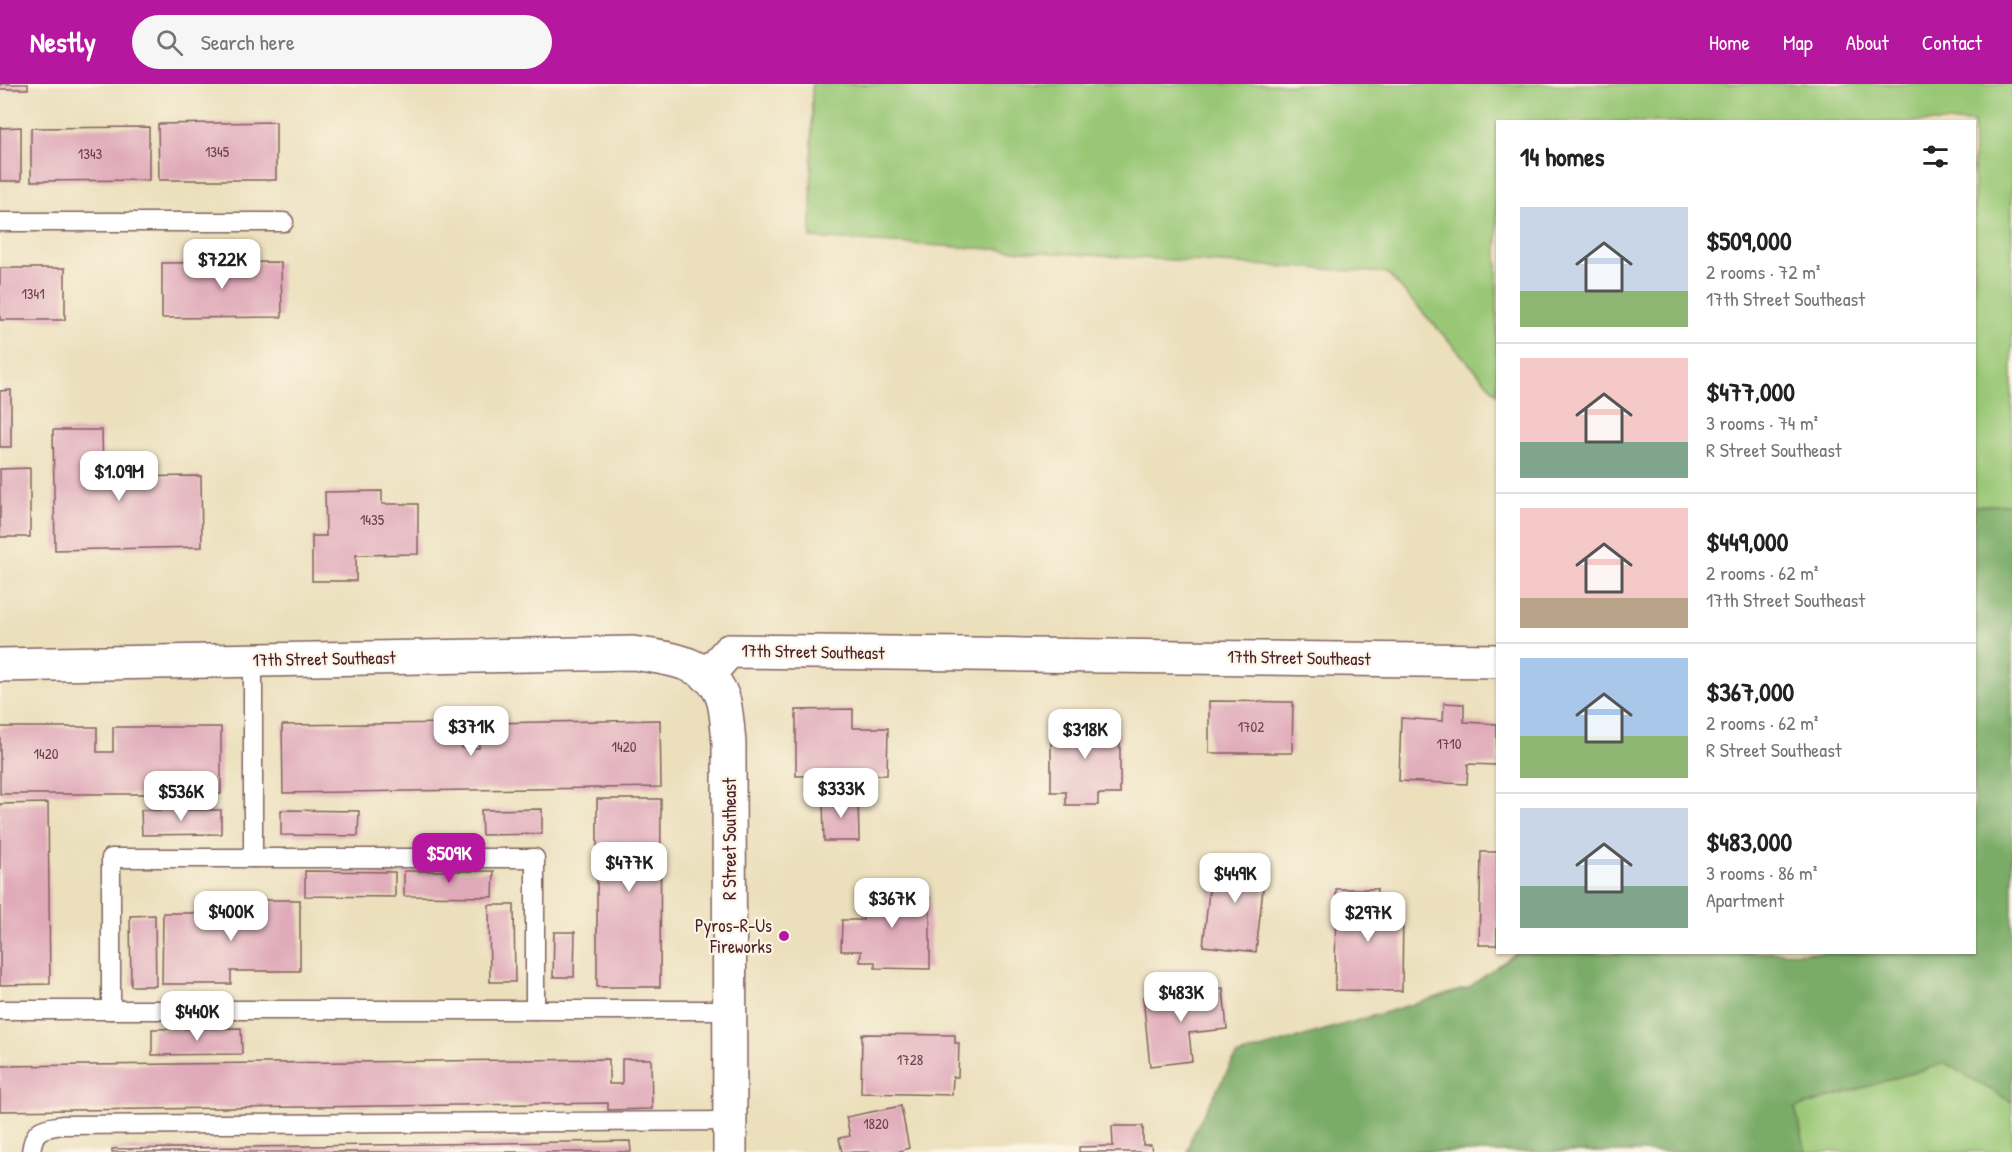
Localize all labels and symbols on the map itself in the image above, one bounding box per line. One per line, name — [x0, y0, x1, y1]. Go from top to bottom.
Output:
house number: 1345 — [205, 141, 230, 162]
house number: 1343 — [78, 143, 103, 164]
pin: $722K — [180, 239, 264, 290]
house number: 1341 — [21, 283, 45, 304]
pin: $1.09M — [70, 451, 168, 502]
house number: 1435 — [360, 509, 385, 530]
street label: 17th Street Southeast — [741, 638, 886, 665]
street label: 17th Street Southeast — [1227, 644, 1372, 671]
street label: 17th Street Southeast — [252, 645, 397, 672]
pin: $371K — [429, 706, 513, 757]
pin: $318K — [1043, 709, 1127, 760]
house number: 1702 — [1238, 716, 1264, 737]
house number: 1710 — [1436, 733, 1462, 754]
house number: 1420 — [612, 736, 637, 757]
house number: 1420 — [34, 743, 59, 764]
pin: $333K — [799, 768, 883, 819]
pin: $536K — [139, 771, 223, 822]
street label: R Street Southeast — [717, 777, 742, 900]
pin: $509K — [407, 833, 491, 884]
pin: $477K — [587, 842, 671, 893]
pin: $449K — [1193, 853, 1277, 904]
pin: $367K — [850, 878, 934, 929]
pin: $400K — [189, 891, 273, 942]
pin: $297K — [1326, 892, 1410, 943]
place label: Pyros-R-Us Fireworks — [695, 913, 772, 959]
marker: Pyros-R-Us Fireworks — [777, 929, 791, 943]
pin: $483K — [1139, 972, 1223, 1023]
pin: $440K — [155, 991, 239, 1042]
house number: 1728 — [897, 1049, 923, 1070]
house number: 1820 — [863, 1113, 889, 1134]

